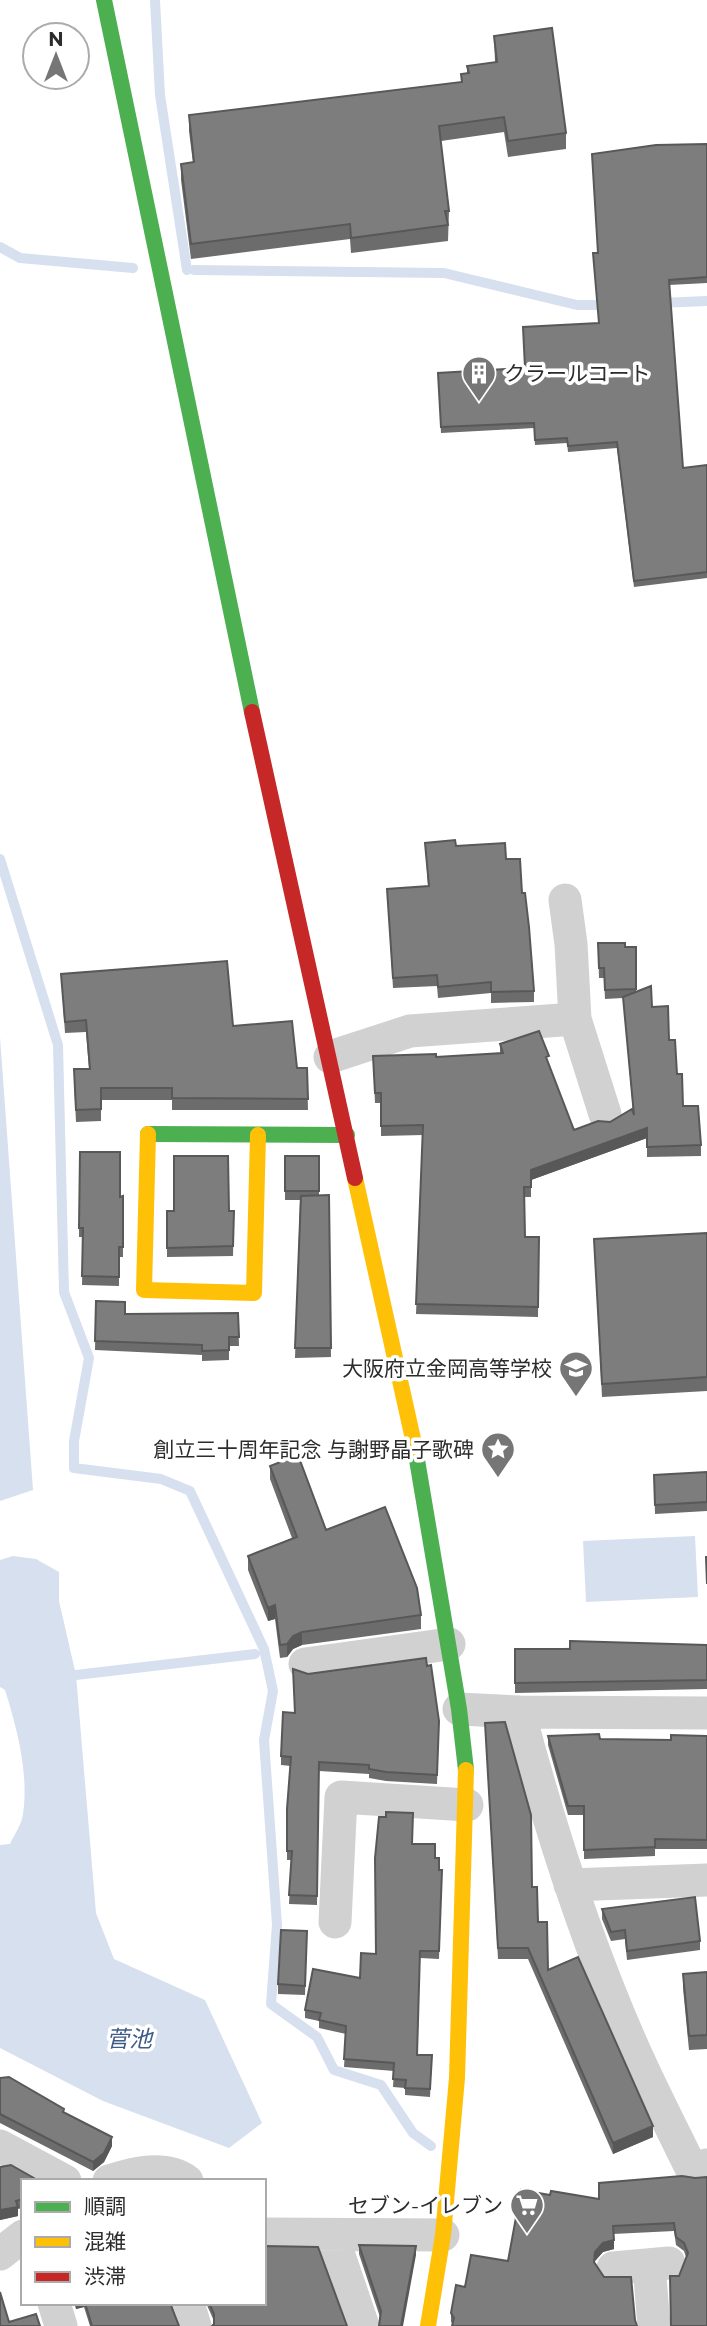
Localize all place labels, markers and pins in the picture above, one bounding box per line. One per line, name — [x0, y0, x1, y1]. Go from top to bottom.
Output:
building icon: クラールコート — [460, 354, 498, 403]
place label: クラールコート — [504, 361, 651, 386]
school or university icon: 大阪府立金岡高等学校 — [557, 1349, 595, 1398]
place label: 大阪府立金岡高等学校 — [342, 1356, 552, 1381]
place icon: 創立三十周年記念 与謝野晶子歌碑 — [479, 1430, 517, 1479]
place label: 創立三十周年記念 与謝野晶子歌碑 — [153, 1437, 474, 1462]
supermarket icon: セブン-イレブン — [508, 2186, 546, 2235]
place label: セブン-イレブン — [348, 2193, 503, 2218]

